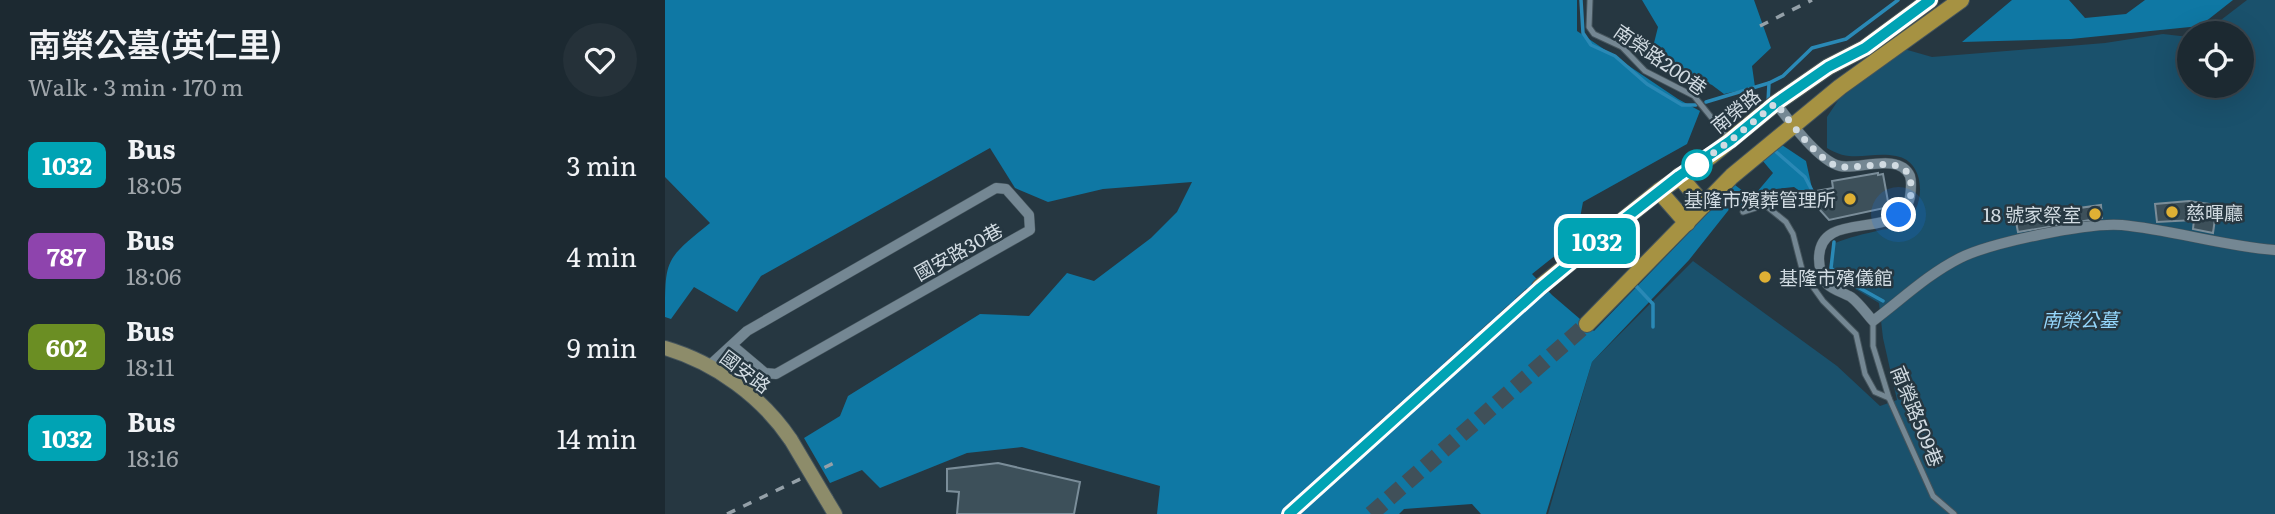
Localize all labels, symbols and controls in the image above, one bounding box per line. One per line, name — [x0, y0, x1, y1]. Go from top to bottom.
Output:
street label: 南榮路200巷 — [1609, 17, 1713, 101]
text: 南榮公墓(英仁里) — [28, 18, 282, 67]
map controls — [2177, 21, 2254, 98]
button: locate — [2177, 21, 2254, 98]
button: heart — [563, 23, 637, 97]
text: Walk · 3 min · 170 m — [28, 69, 243, 103]
street label: 南榮路 — [1704, 81, 1766, 139]
text: Bus — [127, 128, 175, 167]
text: 3 min — [567, 145, 637, 184]
text: 1032 — [42, 147, 92, 182]
unlabelled marker — [1682, 150, 1712, 180]
text: 18:05 — [127, 167, 182, 201]
place label: 基隆市殯葬管理所 — [1684, 185, 1836, 213]
marker: 基隆市殯葬管理所 — [1842, 191, 1858, 207]
your location — [1881, 197, 1916, 232]
place label: 慈暉廳 — [2186, 198, 2243, 226]
place label: 18 號家祭室 — [1983, 200, 2081, 228]
marker: 慈暉廳 — [2164, 204, 2180, 220]
marker: 18 號家祭室 — [2087, 206, 2103, 222]
street label: 國安路30巷 — [909, 215, 1007, 287]
line badge: 1032 — [1548, 218, 1646, 264]
text: Bus — [126, 219, 174, 258]
text: 1032 — [1572, 223, 1622, 258]
text: 4 min — [566, 236, 637, 275]
text: 787 — [47, 238, 86, 273]
text: 18:06 — [126, 258, 181, 292]
place label: 基隆市殯儀館 — [1779, 263, 1893, 291]
marker: 基隆市殯儀館 — [1757, 269, 1773, 285]
park label: 南榮公墓 — [2042, 305, 2121, 333]
text: Bus — [126, 310, 174, 349]
text: 9 min — [567, 327, 637, 366]
text: 602 — [46, 329, 87, 364]
street label: 國安路 — [715, 343, 777, 399]
text: 18:11 — [126, 349, 174, 383]
street label: 南榮路509巷 — [1885, 361, 1951, 471]
text: Bus — [127, 401, 175, 440]
text: 14 min — [557, 418, 637, 457]
text: 1032 — [42, 420, 92, 455]
text: 18:16 — [127, 440, 179, 474]

